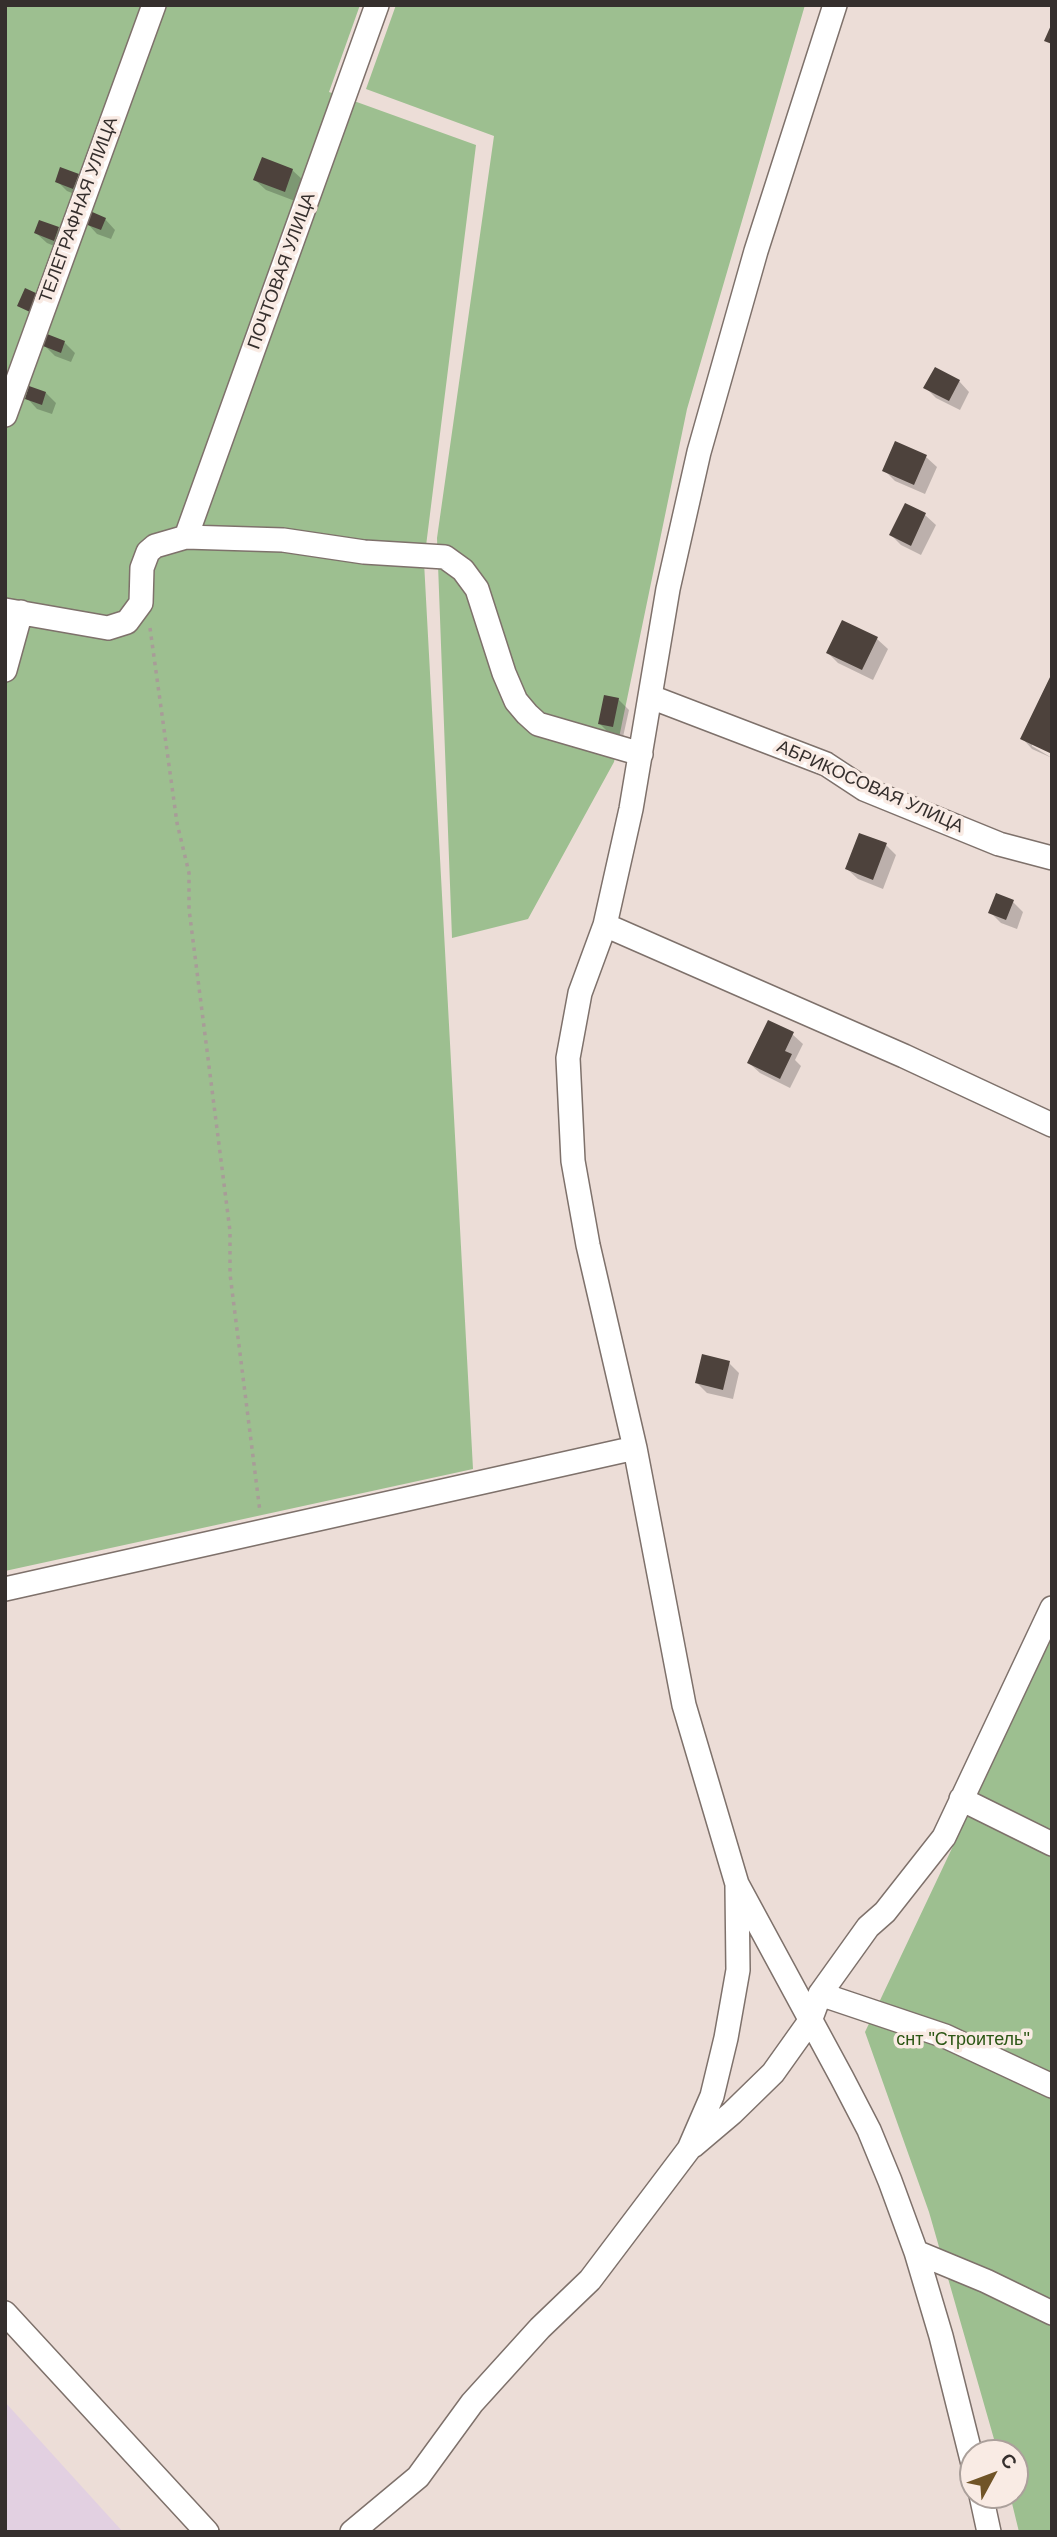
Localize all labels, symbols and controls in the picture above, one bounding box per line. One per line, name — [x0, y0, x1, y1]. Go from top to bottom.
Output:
street label: ТЕЛЕГРАФНАЯ УЛИЦА — [35, 114, 123, 306]
street label: ПОЧТОВАЯ УЛИЦА — [244, 190, 320, 352]
street label: АБРИКОСОВАЯ УЛИЦА — [773, 736, 967, 838]
park label: снт "Строитель" — [896, 2029, 1030, 2051]
north arrow — [959, 2439, 1029, 2509]
text: С — [996, 2449, 1021, 2473]

